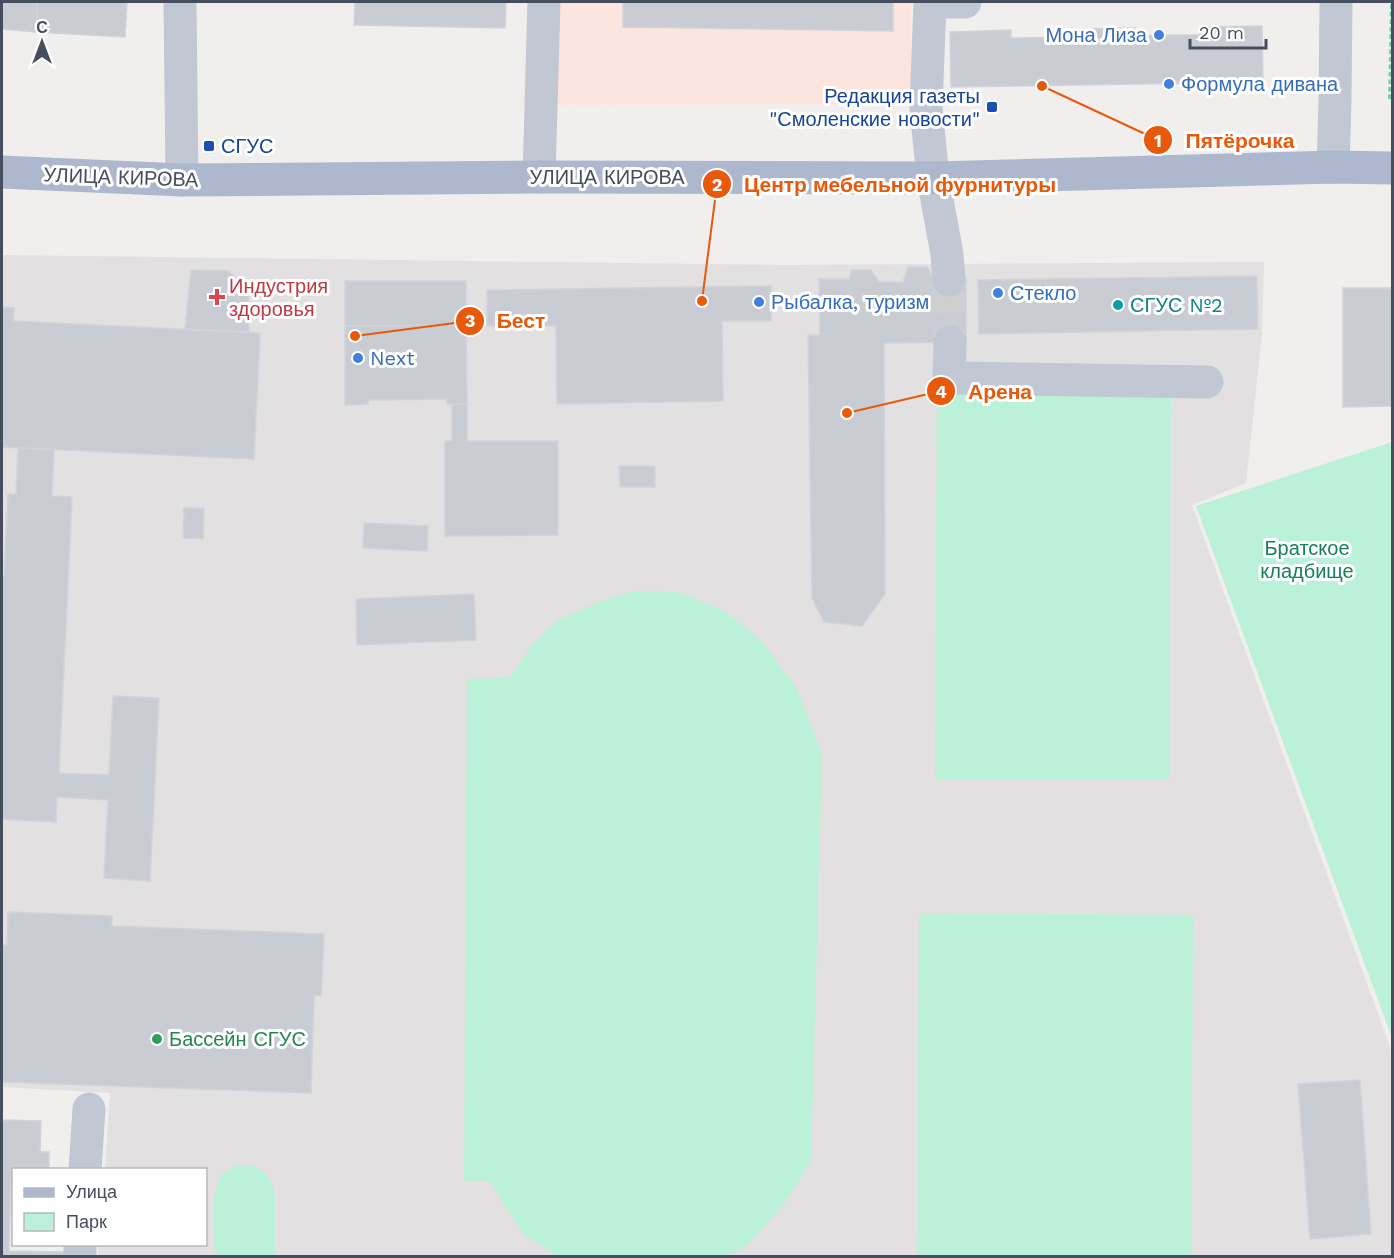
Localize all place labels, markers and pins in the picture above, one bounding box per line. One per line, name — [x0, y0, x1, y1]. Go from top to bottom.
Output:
place label: Мона Лиза — [1045, 23, 1148, 47]
marker: Мона Лиза — [1152, 28, 1166, 42]
place label: Формула дивана — [1181, 72, 1339, 96]
marker: Формула дивана — [1162, 77, 1176, 91]
place label: Редакция газеты "Смоленские новости" — [769, 84, 980, 131]
marker: Редакция газеты "Смоленские новости" — [985, 100, 999, 114]
callout: Пятёрочка — [1143, 121, 1306, 160]
place label: СГУС — [221, 134, 273, 158]
marker: СГУС — [202, 139, 216, 153]
callout: Центр мебельной фурнитуры — [702, 165, 1068, 204]
place label: Индустрия здоровья — [229, 274, 328, 321]
place label: Стекло — [1010, 281, 1077, 305]
marker: Стекло — [991, 286, 1005, 300]
marker: Индустрия здоровья — [210, 290, 224, 304]
place label: Рыбалка, туризм — [771, 290, 929, 314]
place label: СГУС №2 — [1130, 293, 1223, 317]
marker: Рыбалка, туризм — [752, 295, 766, 309]
marker: СГУС №2 — [1111, 298, 1125, 312]
callout: Бест — [455, 302, 557, 341]
place label: Next — [370, 346, 415, 370]
marker: Next — [351, 351, 365, 365]
callout: Арена — [926, 372, 1044, 411]
place label: Бассейн СГУС — [169, 1027, 306, 1051]
marker: Бассейн СГУС — [150, 1032, 164, 1046]

